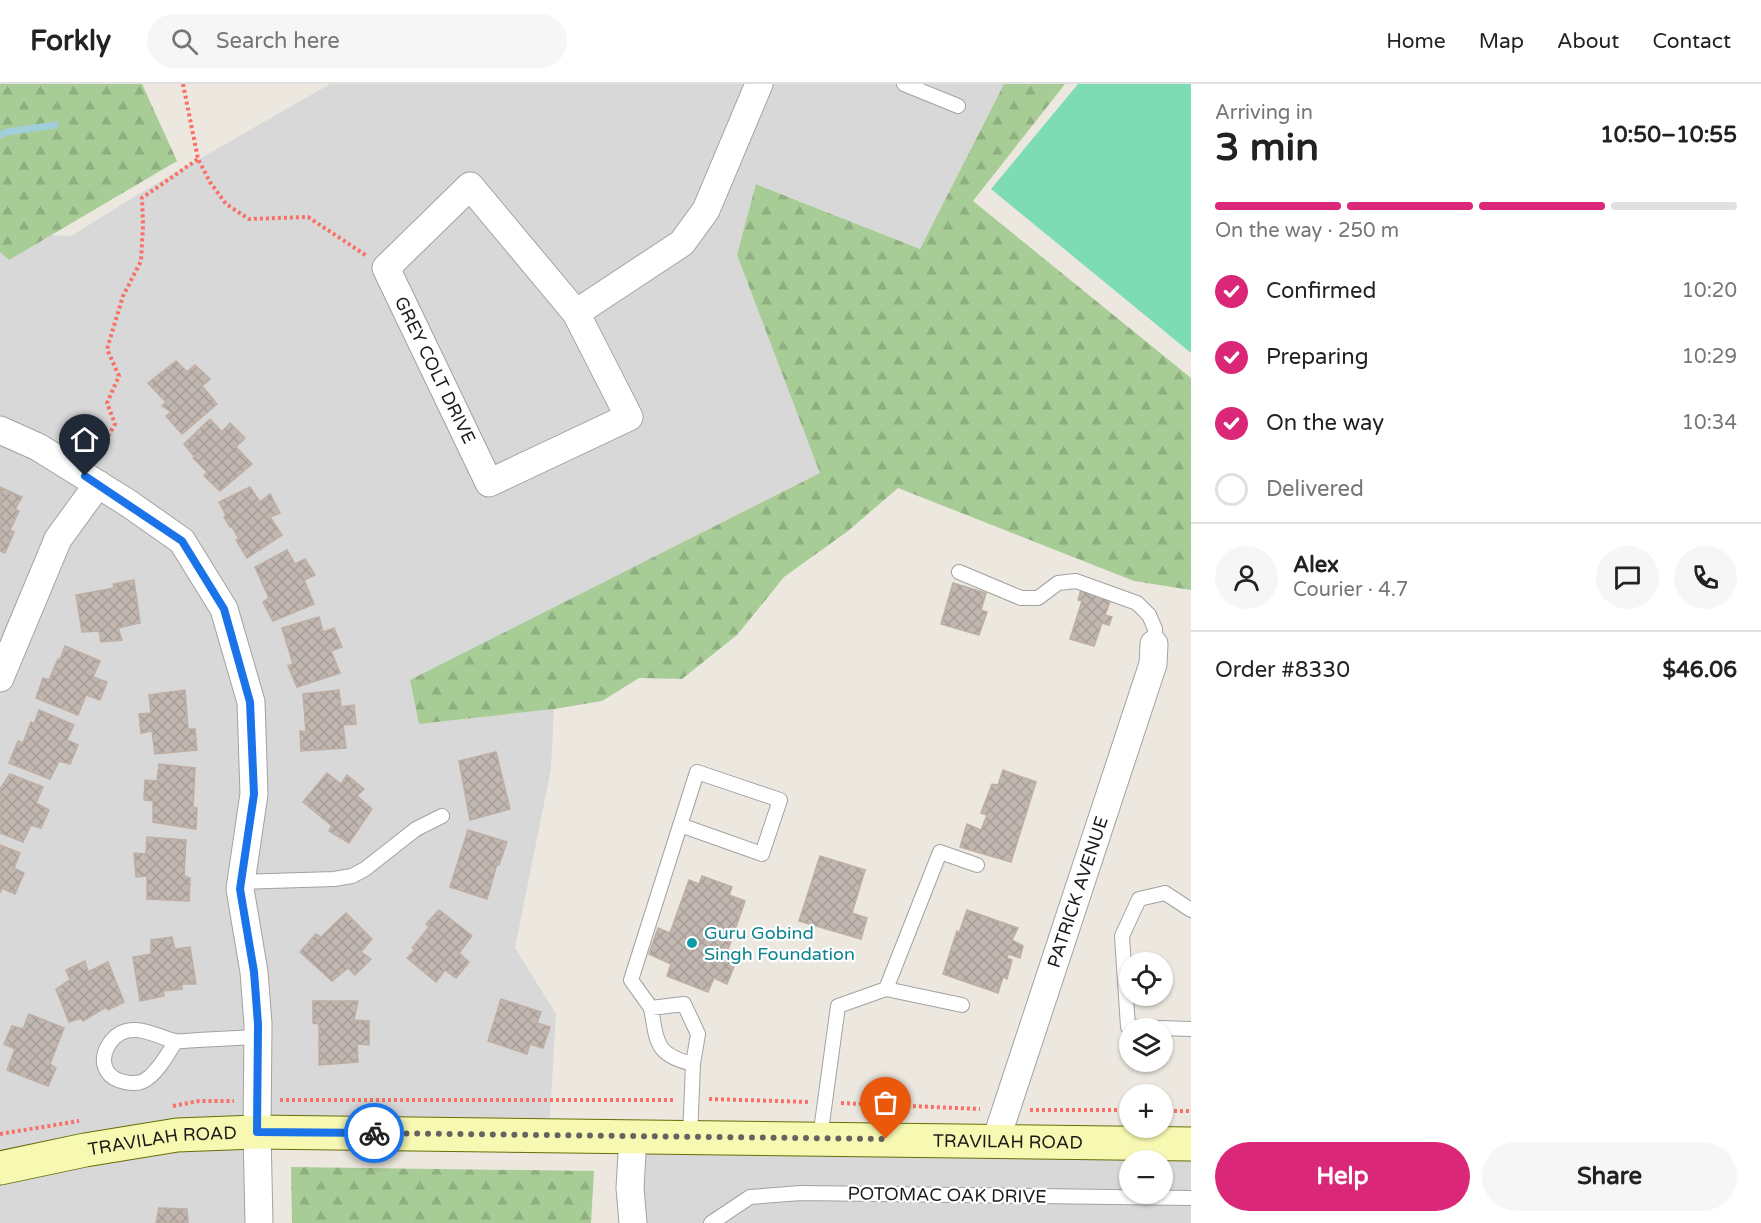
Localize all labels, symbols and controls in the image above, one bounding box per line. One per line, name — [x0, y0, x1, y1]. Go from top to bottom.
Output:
search box — [147, 14, 567, 68]
text: Forkly — [30, 24, 111, 58]
icon: search — [168, 25, 201, 58]
text: Search here — [216, 28, 340, 54]
text: Home — [1386, 29, 1446, 54]
text: Map — [1479, 29, 1524, 54]
text: About — [1557, 29, 1619, 54]
text: Contact — [1652, 29, 1731, 54]
text: Arriving in — [1215, 101, 1313, 125]
text: 10:50–10:55 — [1600, 122, 1737, 148]
text: 3 min — [1215, 124, 1319, 171]
text: On the way · 250 m — [1215, 219, 1399, 243]
icon: check — [1215, 275, 1248, 308]
text: Confirmed — [1266, 278, 1376, 304]
text: 10:20 — [1682, 279, 1737, 303]
street label: GREY COLT DRIVE — [390, 293, 480, 447]
icon: check — [1215, 341, 1248, 374]
text: Preparing — [1266, 344, 1369, 370]
text: 10:29 — [1682, 345, 1737, 369]
icon: check — [1215, 407, 1248, 440]
text: On the way — [1266, 410, 1384, 436]
text: 10:34 — [1682, 411, 1737, 435]
pin — [59, 414, 110, 476]
icon: home — [68, 423, 101, 456]
text: Delivered — [1266, 476, 1364, 502]
button: person — [1215, 546, 1278, 609]
button: chat — [1596, 546, 1659, 609]
button: phone — [1674, 546, 1737, 609]
text: Alex — [1293, 552, 1339, 578]
text: Courier · 4.7 — [1293, 578, 1408, 602]
text: Order #8330 — [1215, 657, 1350, 683]
text: $46.06 — [1662, 657, 1737, 683]
street label: PATRICK AVENUE — [1043, 814, 1113, 971]
place label: Guru Gobind Singh Foundation — [704, 922, 855, 965]
marker: Guru Gobind Singh Foundation — [685, 936, 699, 950]
map controls — [1119, 952, 1173, 1204]
button: locate — [1119, 952, 1173, 1006]
button: layers — [1119, 1018, 1173, 1072]
pin — [860, 1077, 911, 1139]
button: + — [1119, 1084, 1173, 1138]
icon: bag — [869, 1086, 902, 1119]
courier — [344, 1103, 404, 1163]
icon: bike — [358, 1117, 391, 1150]
street label: TRAVILAH ROAD — [86, 1122, 237, 1160]
street label: TRAVILAH ROAD — [933, 1130, 1083, 1154]
button: Help — [1215, 1142, 1470, 1211]
button: Share — [1482, 1142, 1737, 1211]
button: − — [1119, 1150, 1173, 1204]
street label: POTOMAC OAK DRIVE — [847, 1182, 1047, 1208]

